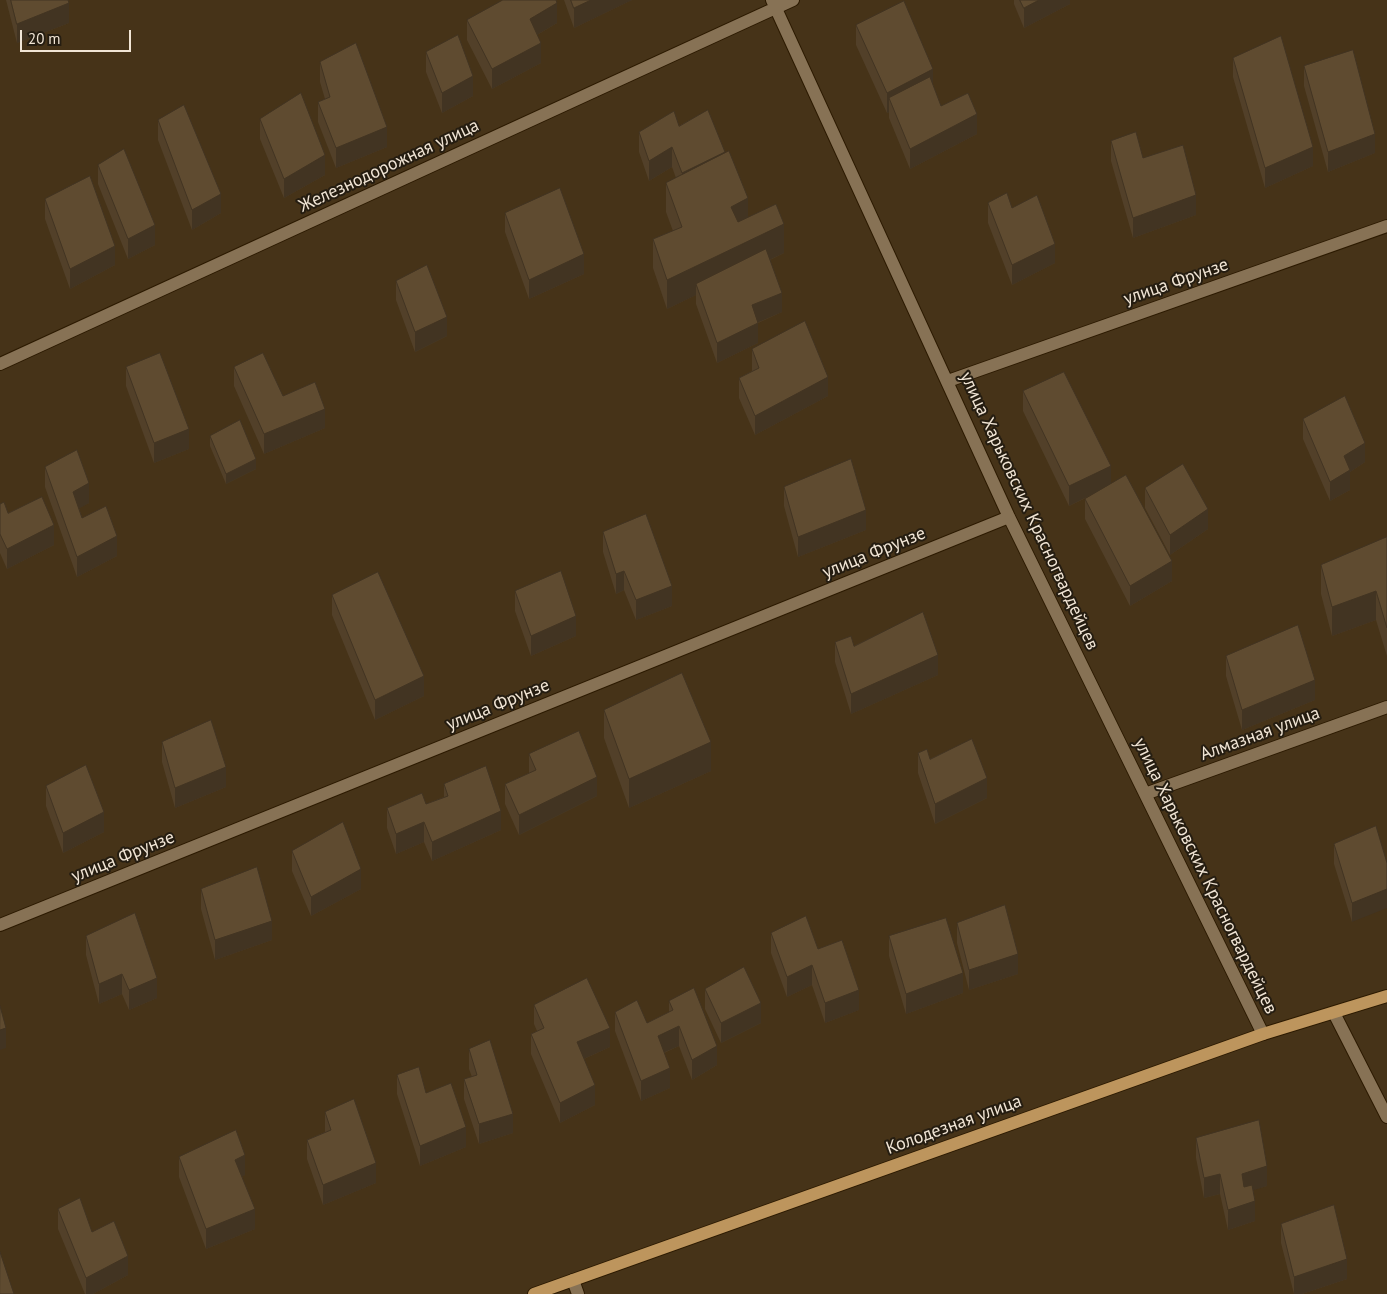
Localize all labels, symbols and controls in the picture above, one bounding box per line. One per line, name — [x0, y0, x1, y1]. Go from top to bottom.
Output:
scale bar — [22, 20, 134, 52]
text: 20 m — [28, 29, 61, 48]
street label: Железнодорожная улица — [295, 115, 483, 217]
street label: улица Фрунзе — [1121, 254, 1231, 310]
street label: улица Харьковских Красногвардейцев — [955, 368, 1103, 654]
street label: улица Фрунзе — [819, 523, 929, 583]
street label: улица Фрунзе — [443, 675, 553, 735]
street label: Алмазная улица — [1197, 702, 1323, 766]
street label: улица Харьковских Красногвардейцев — [1129, 734, 1281, 1018]
street label: улица Фрунзе — [68, 827, 178, 887]
street label: Колодезная улица — [883, 1090, 1025, 1160]

